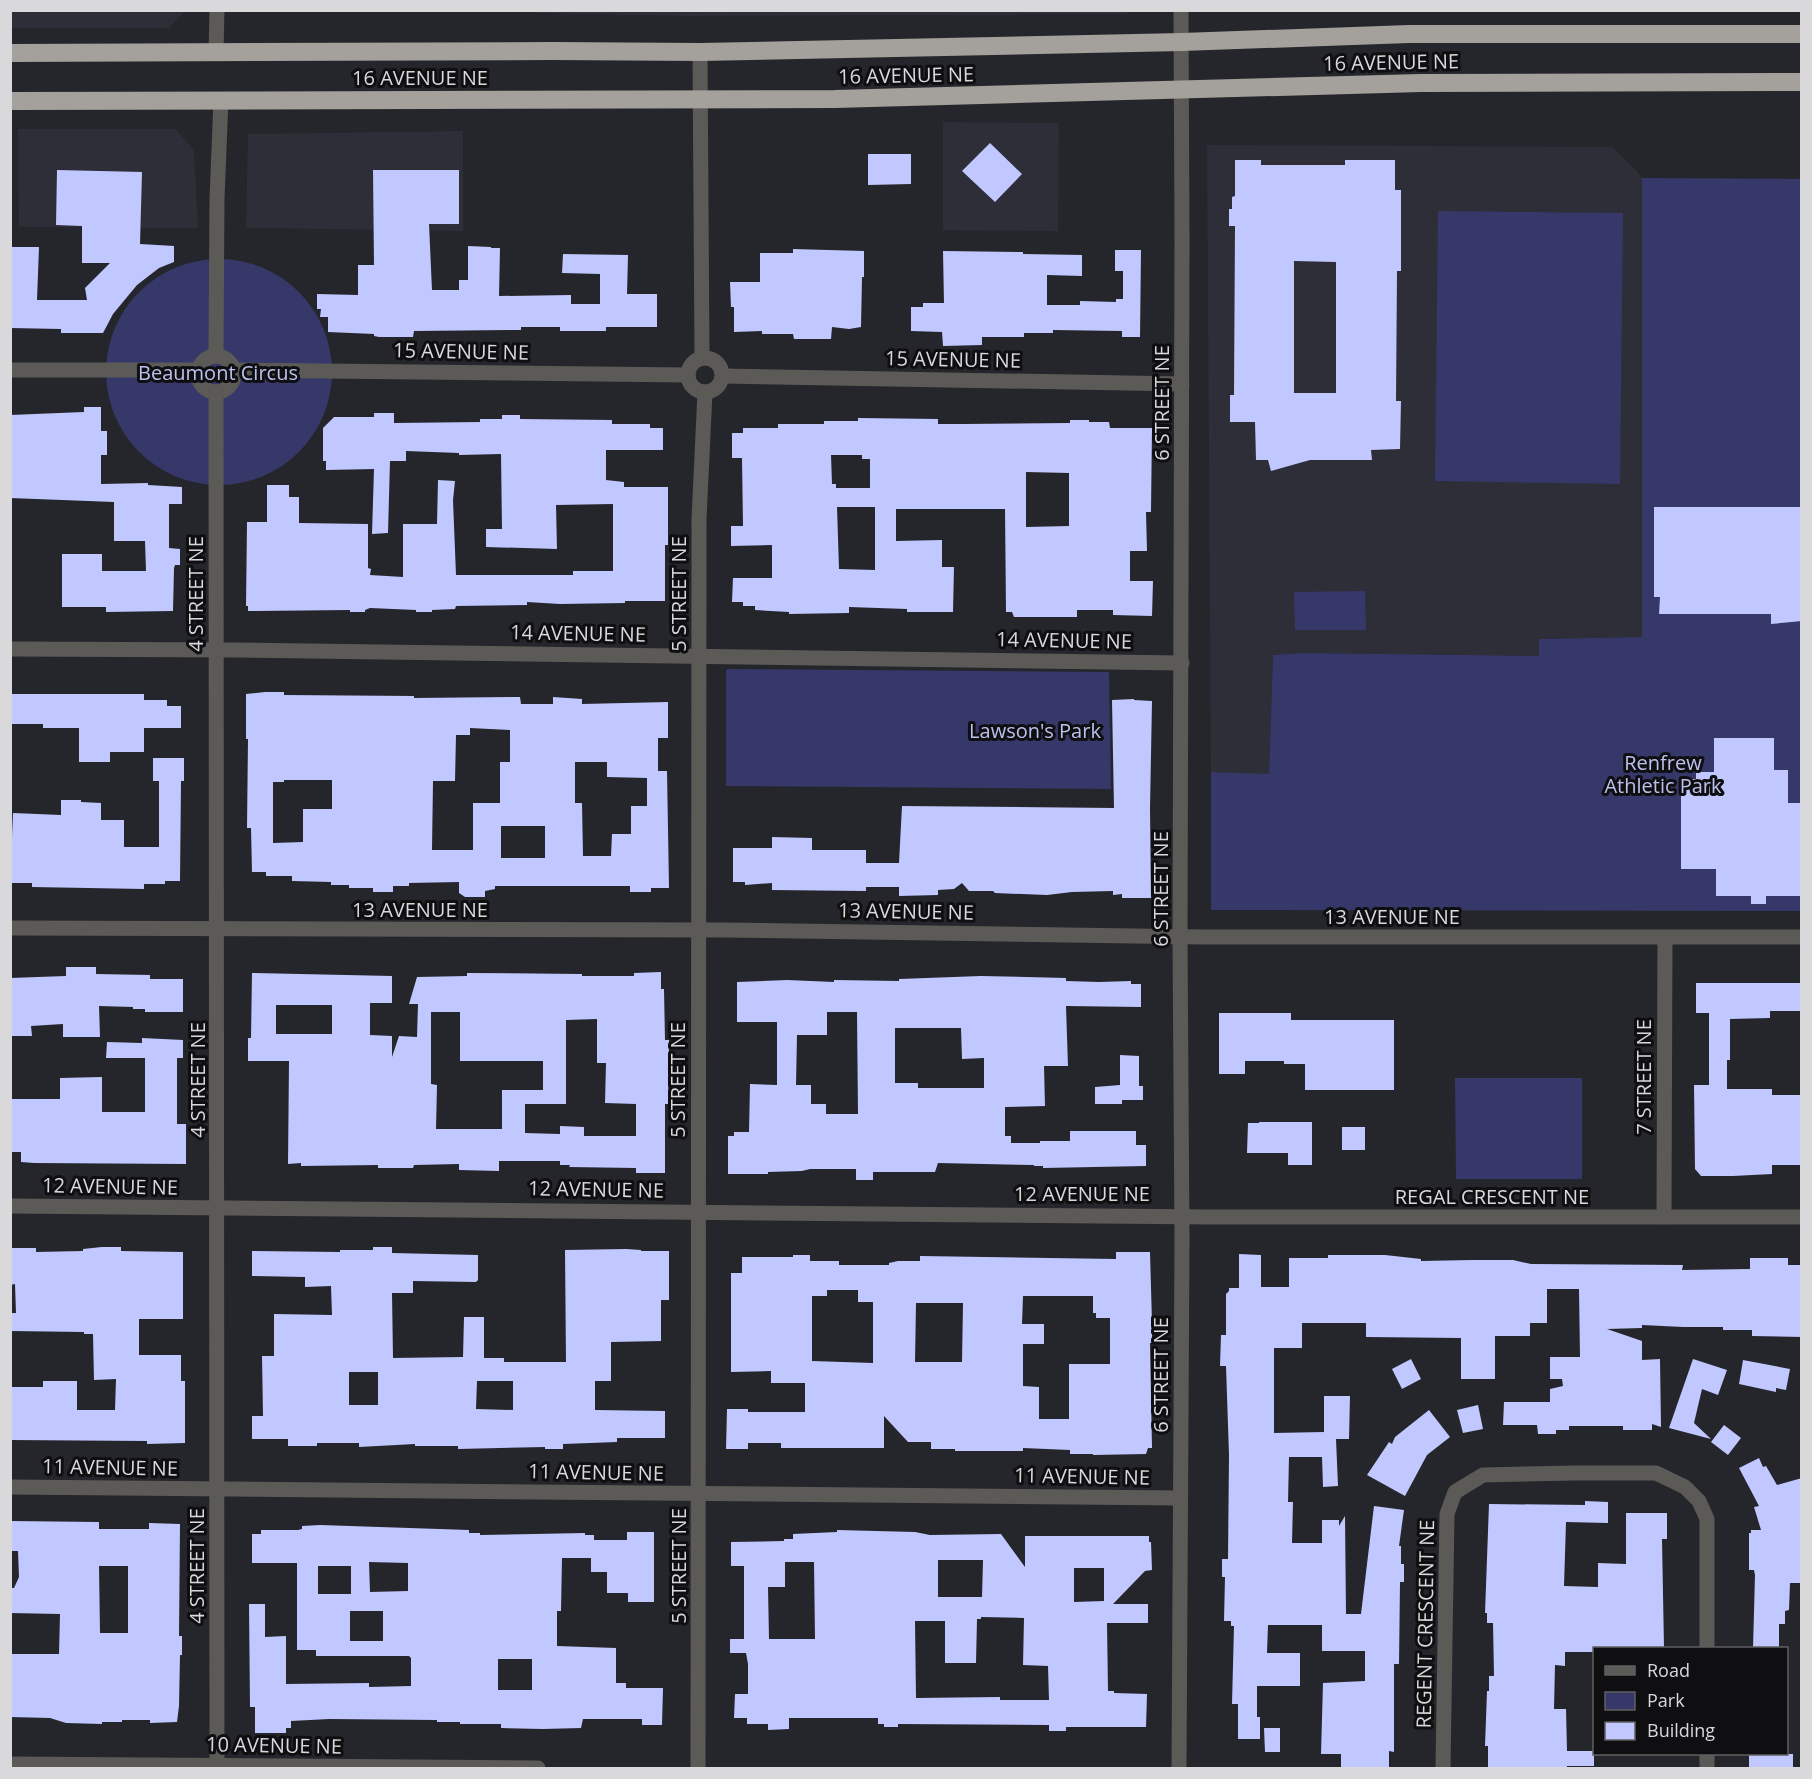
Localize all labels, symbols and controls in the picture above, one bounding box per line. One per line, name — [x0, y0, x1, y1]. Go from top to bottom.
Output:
street label: 16 AVENUE NE — [1323, 47, 1459, 77]
street label: 16 AVENUE NE — [838, 60, 974, 90]
street label: 16 AVENUE NE — [352, 64, 488, 91]
street label: 15 AVENUE NE — [393, 336, 529, 366]
street label: 15 AVENUE NE — [885, 344, 1021, 374]
street label: 6 STREET NE — [1148, 345, 1175, 461]
park label: Beaumont Circus — [138, 359, 298, 386]
street label: 4 STREET NE — [182, 536, 209, 652]
street label: 5 STREET NE — [665, 536, 692, 652]
street label: 14 AVENUE NE — [510, 618, 646, 648]
street label: 14 AVENUE NE — [996, 625, 1132, 655]
park label: Lawson's Park — [969, 717, 1101, 744]
park label: Renfrew Athletic Park — [1604, 749, 1722, 799]
street label: 6 STREET NE — [1147, 831, 1174, 947]
street label: 13 AVENUE NE — [352, 896, 488, 923]
street label: 13 AVENUE NE — [838, 896, 974, 926]
street label: 13 AVENUE NE — [1324, 903, 1460, 930]
street label: 7 STREET NE — [1630, 1019, 1657, 1135]
street label: 4 STREET NE — [184, 1022, 211, 1138]
street label: 5 STREET NE — [664, 1022, 691, 1138]
street label: 12 AVENUE NE — [42, 1171, 178, 1201]
street label: 12 AVENUE NE — [528, 1174, 664, 1204]
street label: 12 AVENUE NE — [1014, 1180, 1150, 1207]
street label: REGAL CRESCENT NE — [1395, 1183, 1589, 1210]
street label: 6 STREET NE — [1147, 1317, 1174, 1433]
street label: 11 AVENUE NE — [42, 1452, 178, 1482]
street label: 11 AVENUE NE — [528, 1457, 664, 1487]
street label: 11 AVENUE NE — [1014, 1461, 1150, 1491]
street label: 4 STREET NE — [183, 1508, 210, 1624]
street label: 5 STREET NE — [665, 1508, 692, 1624]
street label: REGENT CRESCENT NE — [1410, 1519, 1440, 1729]
legend — [1593, 1647, 1788, 1755]
text: Road — [1647, 1658, 1690, 1682]
text: Park — [1647, 1688, 1685, 1712]
text: Building — [1647, 1718, 1715, 1742]
street label: 10 AVENUE NE — [206, 1730, 342, 1760]

